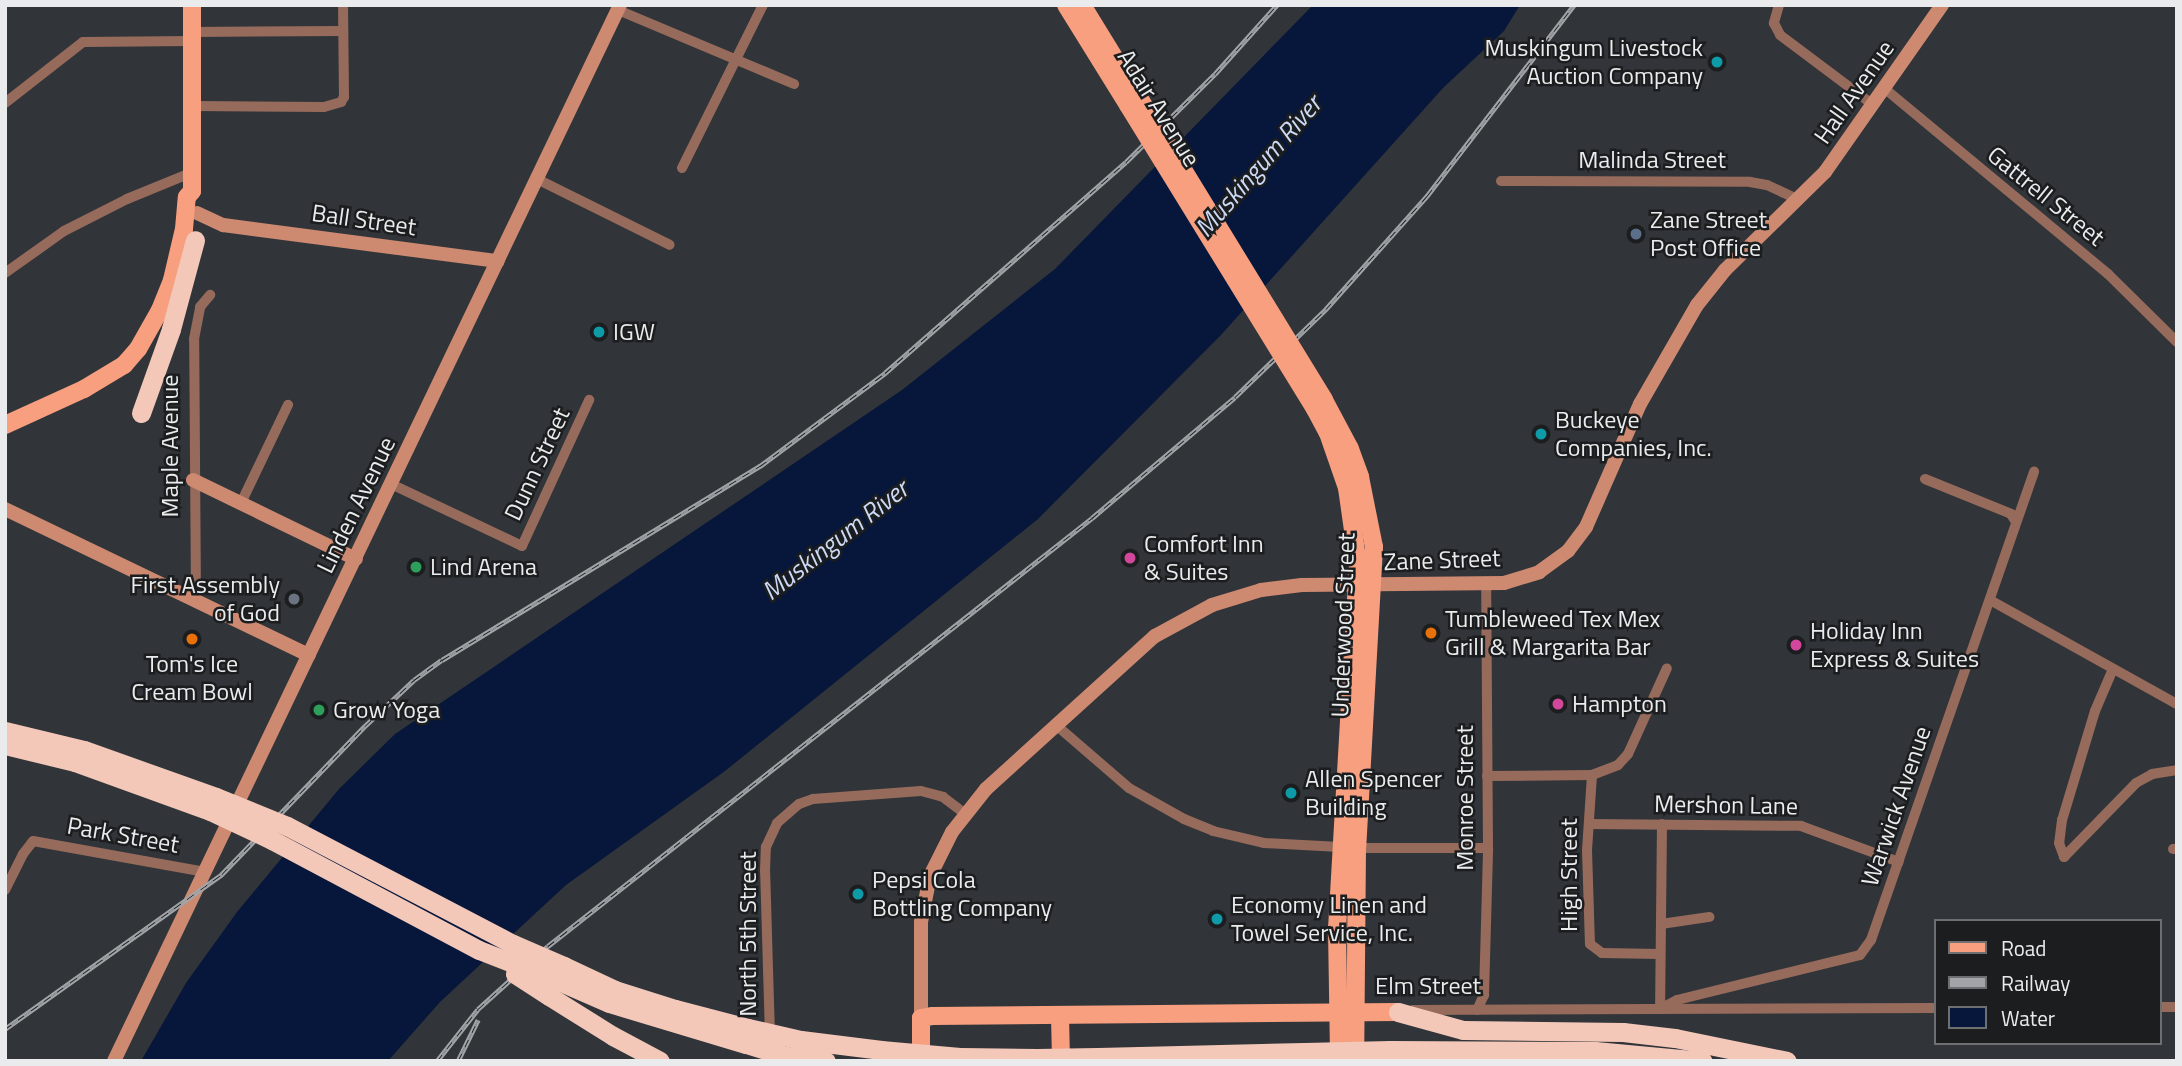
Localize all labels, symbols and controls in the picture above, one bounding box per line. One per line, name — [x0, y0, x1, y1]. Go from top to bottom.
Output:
place label: Muskingum Livestock Auction Company — [1484, 34, 1703, 90]
street label: Hall Avenue — [1808, 35, 1900, 149]
street label: Adair Avenue — [1112, 44, 1206, 172]
marker: Muskingum Livestock Auction Company — [1709, 54, 1725, 70]
water label: Muskingum River — [1188, 89, 1328, 243]
street label: Gattrell Street — [1982, 140, 2110, 252]
street label: Malinda Street — [1578, 146, 1726, 174]
street label: Ball Street — [310, 198, 418, 242]
place label: Zane Street Post Office — [1650, 206, 1767, 262]
marker: Zane Street Post Office — [1628, 226, 1644, 242]
place label: IGW — [613, 318, 655, 346]
marker: IGW — [591, 324, 607, 340]
street label: Maple Avenue — [156, 375, 184, 517]
street label: Dunn Street — [498, 403, 576, 525]
place label: Buckeye Companies, Inc. — [1555, 406, 1712, 462]
marker: Buckeye Companies, Inc. — [1533, 426, 1549, 442]
street label: Linden Avenue — [311, 432, 401, 578]
water label: Muskingum River — [756, 473, 914, 607]
place label: Comfort Inn & Suites — [1144, 530, 1264, 586]
street label: Underwood Street — [1325, 532, 1361, 718]
street label: Zane Street — [1383, 544, 1501, 576]
marker: Comfort Inn & Suites — [1122, 550, 1138, 566]
place label: Lind Arena — [430, 553, 537, 581]
marker: Lind Arena — [408, 559, 424, 575]
place label: First Assembly of God — [130, 571, 280, 627]
marker: First Assembly of God — [286, 591, 302, 607]
place label: Tumbleweed Tex Mex Grill & Margarita Bar — [1445, 605, 1660, 661]
place label: Holiday Inn Express & Suites — [1810, 617, 1979, 673]
marker: Tumbleweed Tex Mex Grill & Margarita Bar — [1423, 625, 1439, 641]
marker: Tom's Ice Cream Bowl — [184, 631, 200, 647]
marker: Holiday Inn Express & Suites — [1788, 637, 1804, 653]
place label: Tom's Ice Cream Bowl — [131, 650, 253, 706]
place label: Hampton — [1572, 690, 1667, 718]
place label: Grow Yoga — [333, 696, 440, 724]
marker: Hampton — [1550, 696, 1566, 712]
marker: Grow Yoga — [311, 702, 327, 718]
street label: Warwick Avenue — [1855, 722, 1937, 890]
street label: Monroe Street — [1451, 725, 1479, 871]
place label: Allen Spencer Building — [1305, 765, 1442, 821]
marker: Allen Spencer Building — [1283, 785, 1299, 801]
street label: Mershon Lane — [1654, 789, 1798, 821]
street label: Park Street — [65, 811, 181, 859]
street label: High Street — [1555, 818, 1583, 932]
street label: North 5th Street — [734, 851, 762, 1017]
place label: Pepsi Cola Bottling Company — [872, 866, 1052, 922]
marker: Pepsi Cola Bottling Company — [850, 886, 866, 902]
place label: Economy Linen and Towel Service, Inc. — [1231, 891, 1427, 947]
marker: Economy Linen and Towel Service, Inc. — [1209, 911, 1225, 927]
legend — [1934, 919, 2161, 1045]
text: Road — [2001, 932, 2046, 964]
text: Railway — [2001, 967, 2070, 999]
street label: Elm Street — [1375, 972, 1481, 1000]
text: Water — [2001, 1002, 2055, 1034]

